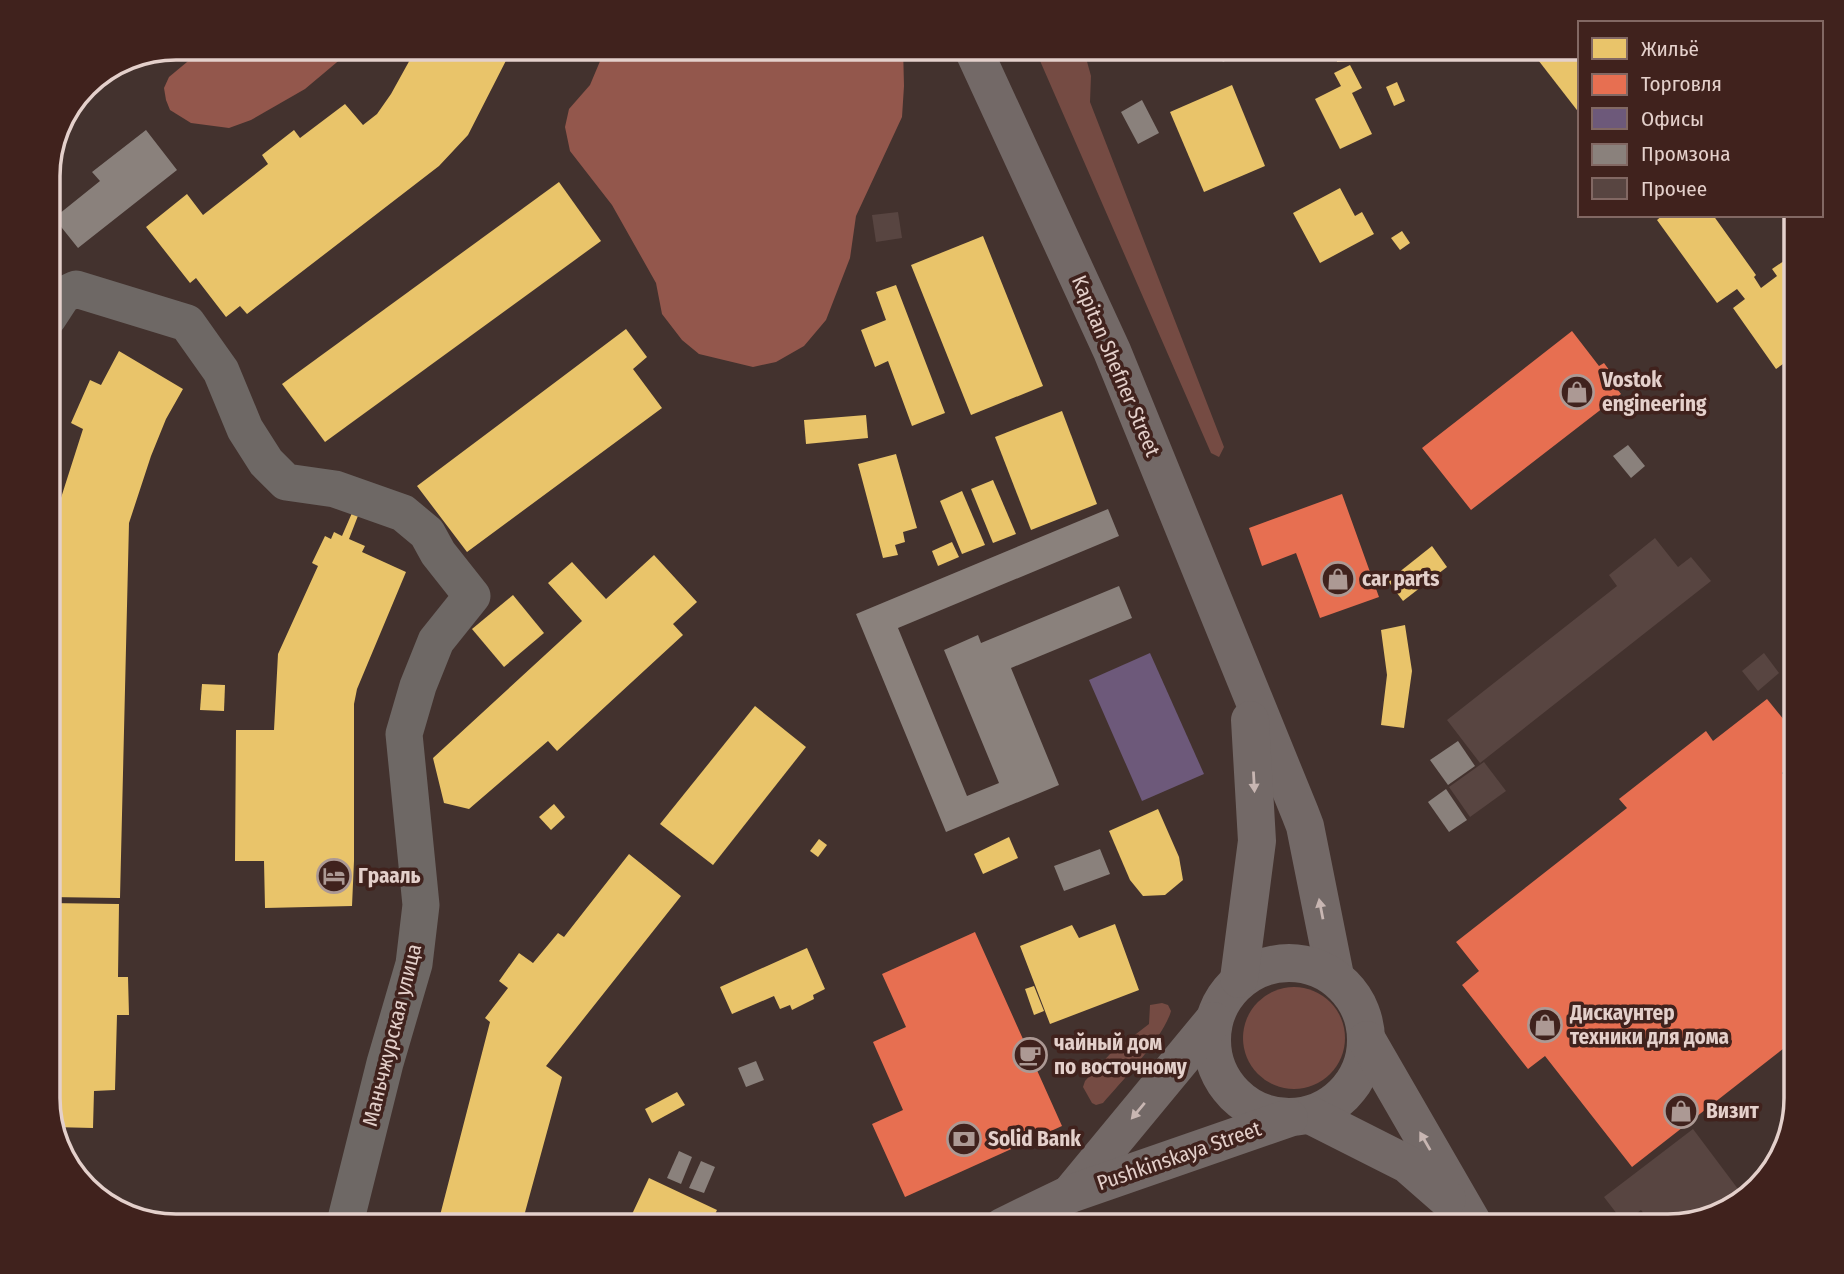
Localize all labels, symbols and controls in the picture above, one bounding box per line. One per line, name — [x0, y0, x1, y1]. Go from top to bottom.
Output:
legend — [1578, 21, 1823, 217]
text: Жильё — [1641, 36, 1699, 62]
text: Торговля — [1641, 71, 1722, 97]
text: Офисы — [1641, 106, 1704, 132]
text: Промзона — [1641, 141, 1730, 167]
text: Прочее — [1641, 176, 1707, 202]
street label: Kapitan Shefner Street — [1066, 271, 1166, 461]
place label: Vostok engineering — [1601, 367, 1707, 417]
shop icon: Vostok engineering — [1558, 373, 1596, 411]
shop icon: car parts — [1319, 560, 1357, 598]
place label: car parts — [1362, 566, 1439, 592]
one-way arrow — [1248, 771, 1259, 793]
hotel icon: Грааль — [315, 857, 353, 895]
place label: Грааль — [358, 863, 421, 889]
one-way arrow — [1316, 898, 1327, 920]
street label: Маньчжурская улица — [357, 941, 427, 1129]
place label: Дискаунтер техники для дома — [1569, 1000, 1729, 1050]
shop icon: Дискаунтер техники для дома — [1526, 1006, 1564, 1044]
place label: чайный дом по восточному — [1054, 1030, 1188, 1080]
cafe icon: чайный дом по восточному — [1011, 1036, 1049, 1074]
shop icon: Визит — [1662, 1092, 1700, 1130]
place label: Визит — [1706, 1098, 1760, 1124]
one-way arrow — [1130, 1102, 1145, 1120]
street label: Pushkinskaya Street — [1093, 1116, 1265, 1196]
bank icon: Solid Bank — [945, 1120, 983, 1158]
place label: Solid Bank — [988, 1126, 1081, 1152]
one-way arrow — [1419, 1132, 1431, 1151]

